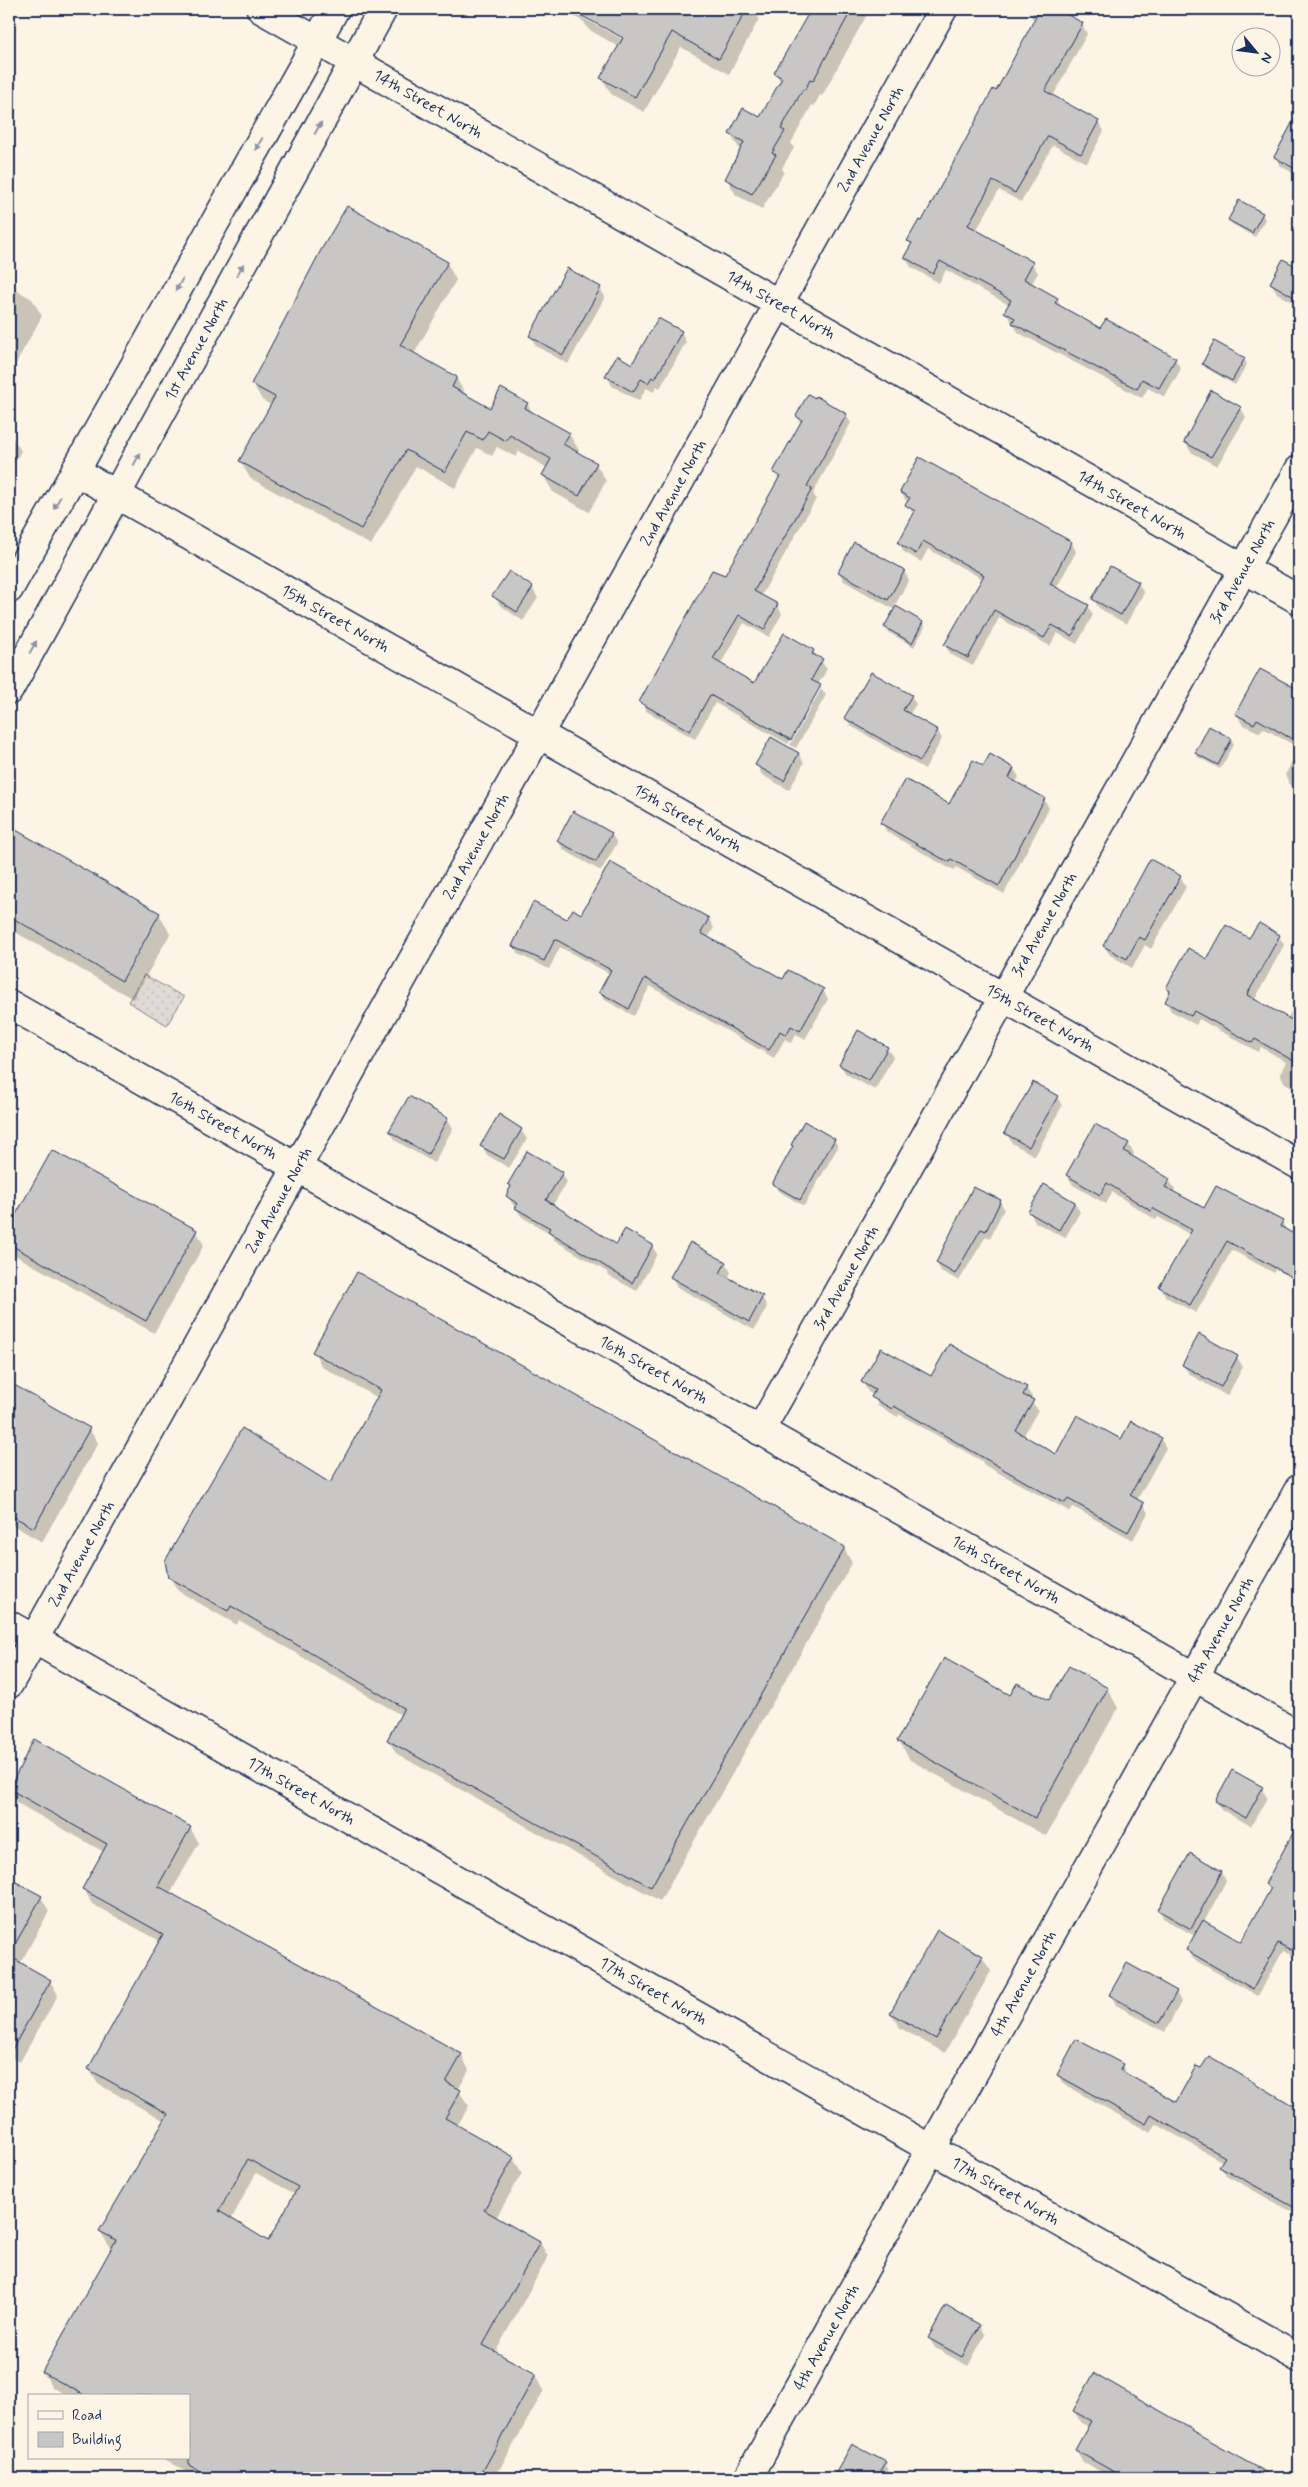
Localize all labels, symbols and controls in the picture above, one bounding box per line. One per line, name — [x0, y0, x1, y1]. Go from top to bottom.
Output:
north arrow — [1230, 28, 1280, 78]
text: N — [1256, 49, 1277, 66]
street label: 14th Street North — [369, 65, 486, 143]
street label: 2nd Avenue North — [832, 82, 909, 196]
one-way arrow — [313, 121, 322, 134]
one-way arrow — [255, 137, 264, 151]
one-way arrow — [236, 263, 244, 278]
street label: 14th Street North — [722, 265, 839, 344]
one-way arrow — [175, 279, 184, 292]
street label: 1st Avenue North — [160, 294, 233, 404]
street label: 2nd Avenue North — [635, 436, 711, 550]
one-way arrow — [133, 452, 141, 467]
street label: 14th Street North — [1073, 465, 1190, 544]
one-way arrow — [53, 496, 61, 511]
street label: 3rd Avenue North — [1205, 515, 1280, 627]
street label: 15th Street North — [277, 579, 393, 658]
one-way arrow — [28, 641, 37, 654]
street label: 15th Street North — [629, 779, 745, 857]
street label: 2nd Avenue North — [438, 789, 514, 903]
street label: 3rd Avenue North — [1007, 868, 1082, 980]
street label: 15th Street North — [982, 979, 1098, 1057]
street label: 16th Street North — [165, 1086, 281, 1165]
street label: 2nd Avenue North — [241, 1143, 317, 1257]
street label: 3rd Avenue North — [808, 1222, 884, 1333]
street label: 16th Street North — [595, 1331, 712, 1409]
street label: 2nd Avenue North — [44, 1497, 120, 1611]
street label: 16th Street North — [948, 1530, 1064, 1609]
street label: 4th Avenue North — [1183, 1573, 1259, 1687]
street label: 17th Street North — [243, 1752, 359, 1830]
street label: 4th Avenue North — [985, 1927, 1061, 2040]
street label: 17th Street North — [595, 1952, 711, 2030]
street label: 17th Street North — [948, 2152, 1063, 2230]
street label: 4th Avenue North — [788, 2280, 864, 2394]
legend — [28, 2394, 190, 2460]
text: Road — [72, 2406, 102, 2426]
text: Building — [72, 2430, 122, 2451]

